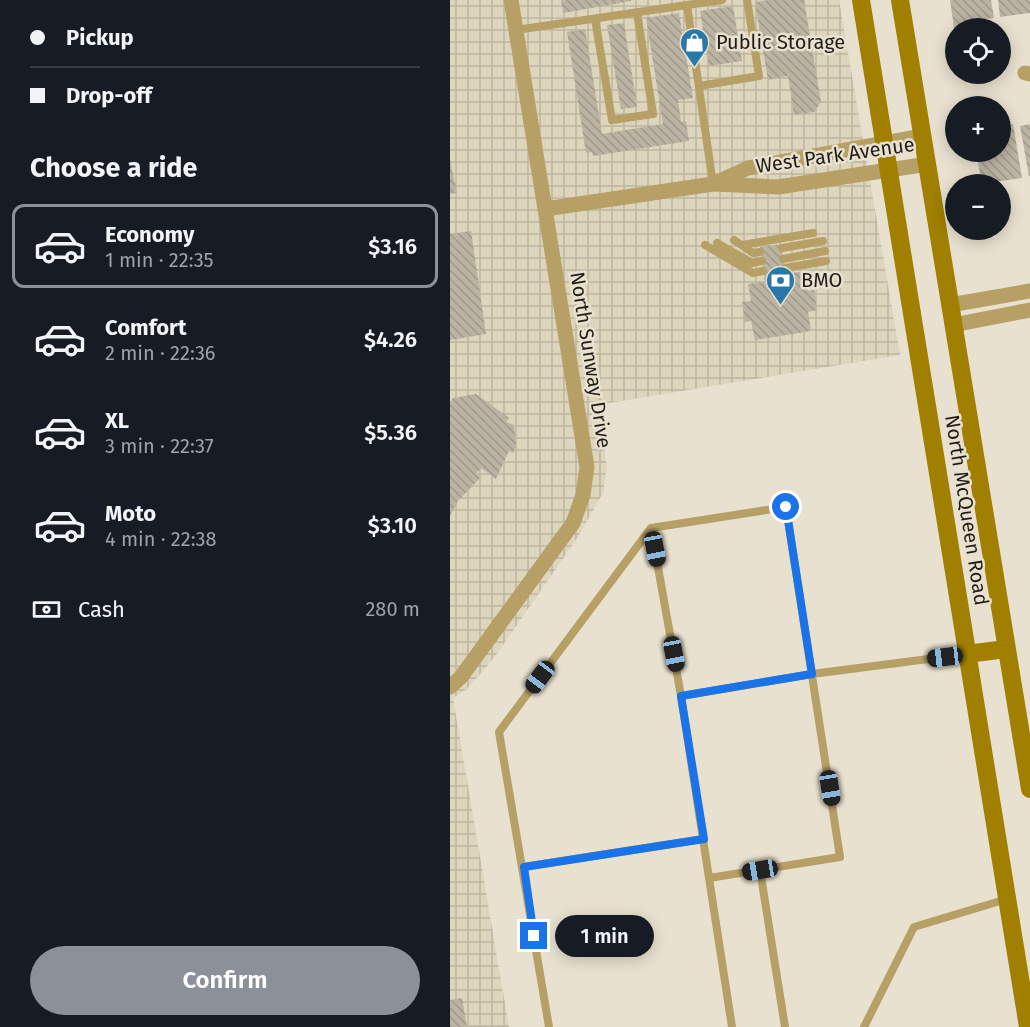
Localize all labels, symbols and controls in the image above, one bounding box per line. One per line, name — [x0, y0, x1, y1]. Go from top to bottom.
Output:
map controls — [945, 18, 1011, 240]
button: locate — [945, 18, 1011, 84]
text: Pickup — [66, 24, 134, 51]
shop icon: Public Storage — [679, 26, 711, 68]
place label: Public Storage — [716, 30, 845, 54]
text: Drop-off — [66, 82, 152, 109]
button: + — [945, 96, 1011, 162]
street label: West Park Avenue — [754, 132, 916, 178]
text: Choose a ride — [30, 152, 197, 184]
button: − — [945, 174, 1011, 240]
icon: car — [33, 219, 87, 273]
text: Economy — [105, 221, 194, 248]
text: $3.16 — [368, 233, 417, 260]
text: 1 min · 22:35 — [105, 248, 214, 272]
bank icon: BMO — [764, 264, 796, 306]
place label: BMO — [801, 268, 842, 292]
street label: North Sunway Drive — [565, 270, 617, 450]
icon: car — [33, 312, 87, 366]
text: Comfort — [105, 314, 186, 341]
text: $4.26 — [364, 326, 417, 353]
text: 2 min · 22:36 — [105, 341, 216, 365]
icon: car — [33, 405, 87, 459]
text: XL — [105, 407, 129, 434]
street label: North McQueen Road — [940, 413, 994, 607]
text: $5.36 — [364, 419, 417, 446]
text: 3 min · 22:37 — [105, 434, 214, 458]
route start — [772, 493, 799, 520]
icon: car — [33, 498, 87, 552]
text: Moto — [105, 500, 156, 527]
text: $3.10 — [368, 512, 417, 539]
text: 4 min · 22:38 — [105, 527, 217, 551]
car — [643, 530, 667, 568]
icon: cash — [30, 593, 63, 626]
text: Cash — [78, 596, 125, 623]
text: 280 m — [365, 597, 420, 621]
car — [662, 635, 686, 673]
car — [926, 646, 964, 668]
car — [522, 657, 558, 697]
car — [818, 769, 842, 807]
car — [741, 858, 779, 882]
callout: 1 min — [555, 915, 654, 957]
route end — [520, 922, 547, 949]
text: 1 min — [580, 924, 629, 948]
button: Confirm — [30, 946, 420, 1015]

